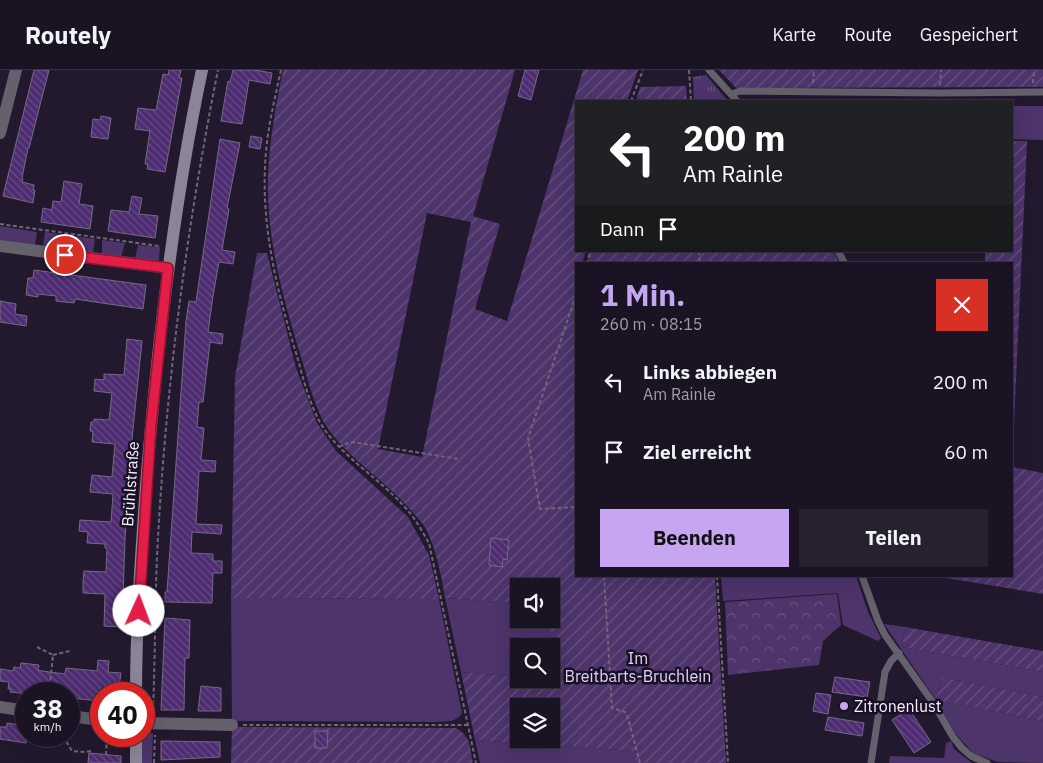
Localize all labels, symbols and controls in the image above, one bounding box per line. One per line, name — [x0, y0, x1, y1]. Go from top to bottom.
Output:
text: Routely — [25, 19, 111, 51]
text: Karte — [773, 23, 816, 46]
text: Route — [844, 23, 892, 46]
text: Gespeichert — [920, 23, 1018, 46]
text: 200 m — [683, 115, 786, 161]
icon: left — [600, 120, 665, 185]
text: Am Rainle — [683, 159, 783, 188]
icon: arrive — [654, 215, 682, 243]
text: Dann — [600, 217, 644, 241]
pin — [44, 234, 86, 276]
icon: arrive — [51, 241, 79, 269]
text: 1 Min. — [600, 275, 685, 314]
button: close — [936, 279, 988, 331]
text: 260 m · 08:15 — [600, 314, 702, 334]
text: Links abbiegen — [643, 360, 777, 384]
icon: left — [600, 368, 628, 396]
text: 200 m — [933, 370, 988, 394]
text: Am Rainle — [643, 384, 716, 404]
icon: arrive — [600, 438, 628, 466]
street label: Brühlstraße — [117, 440, 143, 527]
text: Ziel erreicht — [643, 440, 751, 464]
text: 60 m — [944, 440, 988, 464]
button: Beenden — [600, 509, 789, 567]
button: Teilen — [799, 509, 988, 567]
map controls — [510, 578, 560, 748]
button: sound — [510, 578, 560, 628]
position arrow — [112, 584, 164, 636]
button: search — [510, 638, 560, 688]
park label: Im Breitbarts-Bruchlein — [565, 648, 711, 686]
speed limit sign: 40 — [90, 682, 155, 747]
text: 38 — [32, 692, 63, 725]
place label: Zitronenlust — [854, 696, 941, 716]
button: layers — [510, 698, 560, 748]
marker: Zitronenlust — [838, 700, 850, 712]
text: km/h — [33, 719, 62, 734]

